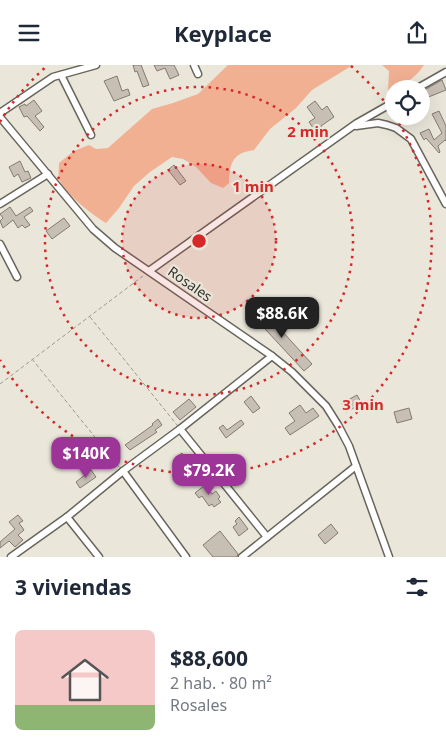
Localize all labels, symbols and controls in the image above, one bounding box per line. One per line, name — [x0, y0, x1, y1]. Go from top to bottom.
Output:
text: Keyplace — [174, 18, 272, 48]
icon: menu — [15, 19, 43, 47]
icon: share — [403, 19, 431, 47]
map controls — [385, 80, 430, 125]
button: locate — [385, 80, 430, 125]
text: 2 min — [287, 121, 329, 141]
text: 1 min — [232, 176, 274, 196]
centre of rings — [190, 232, 208, 250]
street label: Rosales — [164, 261, 216, 306]
pin: $88.6K — [241, 297, 323, 339]
text: $88.6K — [256, 302, 308, 324]
text: 3 min — [342, 394, 384, 414]
pin: $140K — [51, 437, 121, 479]
text: $140K — [62, 442, 110, 464]
pin: $79.2K — [168, 453, 250, 496]
text: $79.2K — [183, 459, 235, 481]
text: 3 viviendas — [15, 573, 132, 601]
icon: filters — [403, 573, 431, 601]
text: $88,600 — [170, 644, 248, 672]
icon: home — [55, 650, 115, 710]
text: 2 hab. · 80 m² — [170, 672, 272, 694]
text: Rosales — [170, 694, 227, 716]

